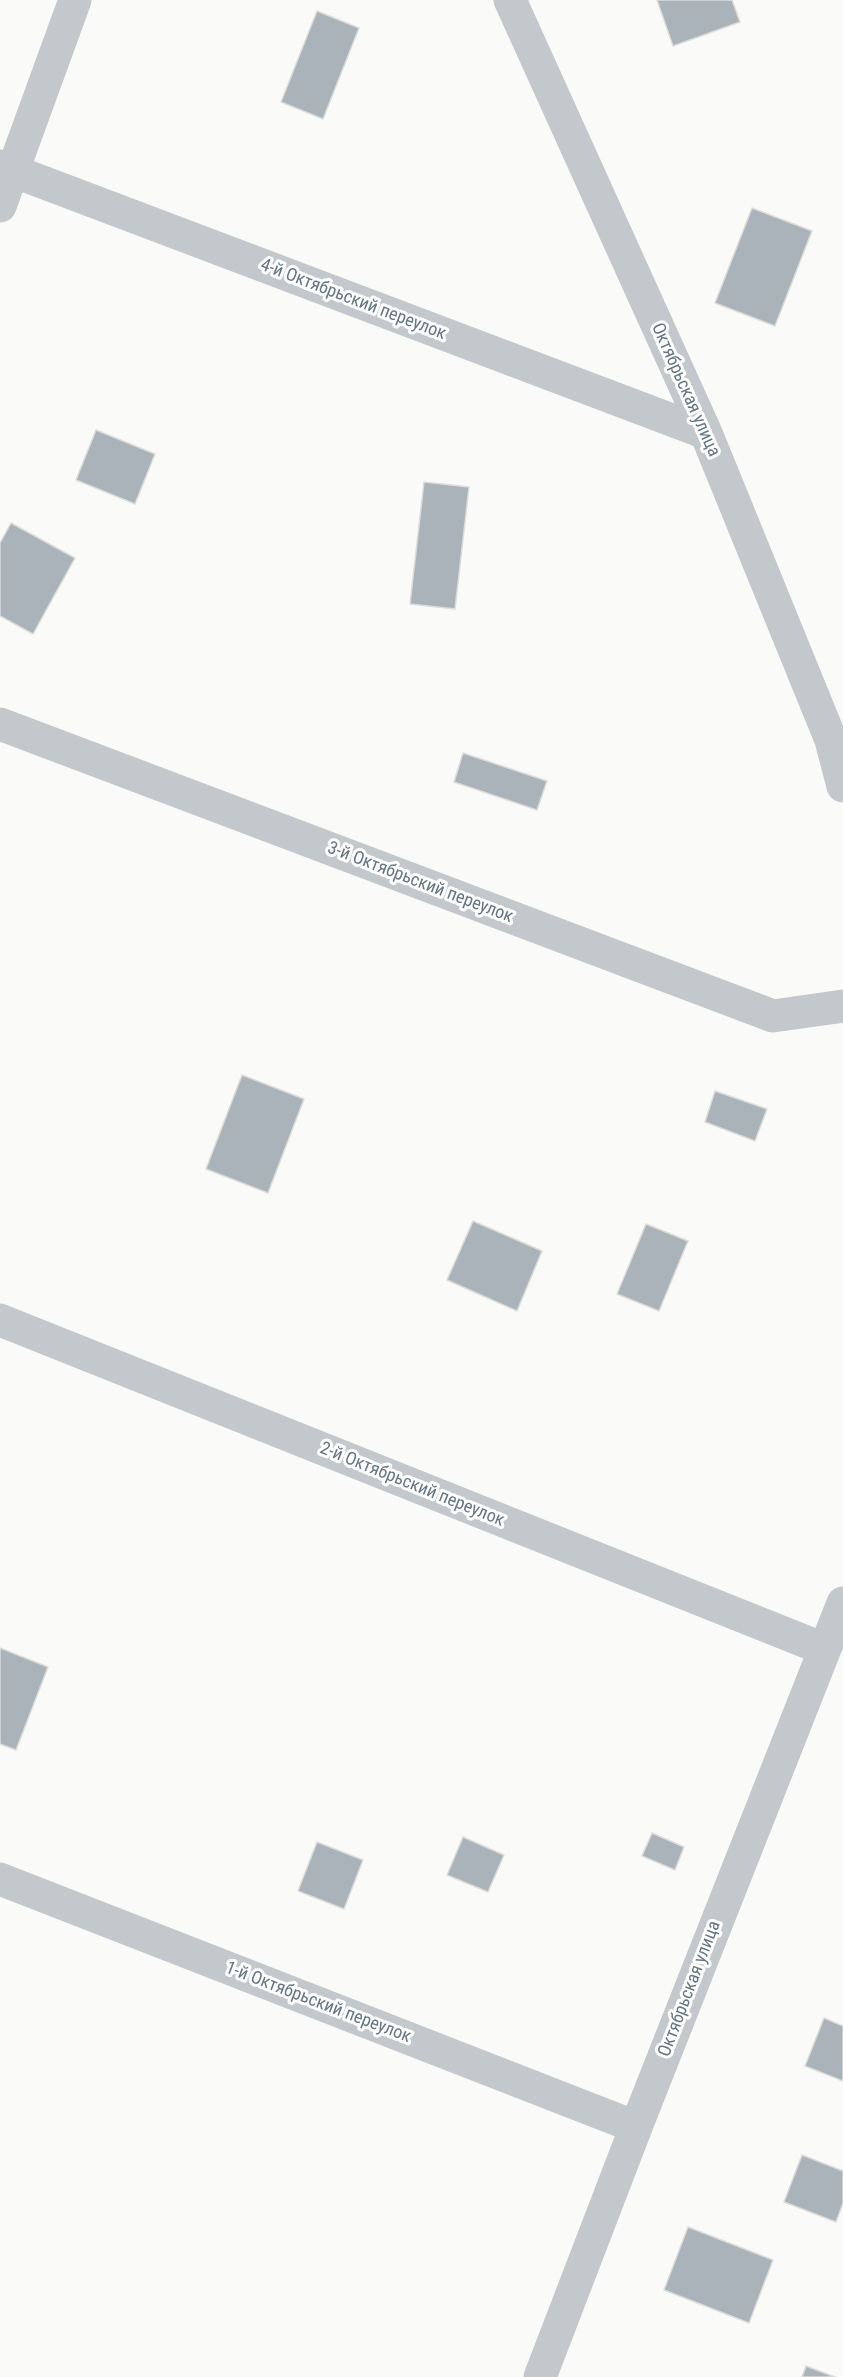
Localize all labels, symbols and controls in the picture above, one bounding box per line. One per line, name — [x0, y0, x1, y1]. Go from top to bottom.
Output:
street label: 4-й Октябрьский переулок — [257, 255, 449, 345]
street label: Октябрьская улица — [646, 320, 724, 460]
street label: 3-й Октябрьский переулок — [324, 838, 516, 928]
street label: 2-й Октябрьский переулок — [317, 1438, 507, 1532]
street label: Октябрьская улица — [654, 1918, 726, 2060]
street label: 1-й Октябрьский переулок — [222, 1958, 414, 2048]

